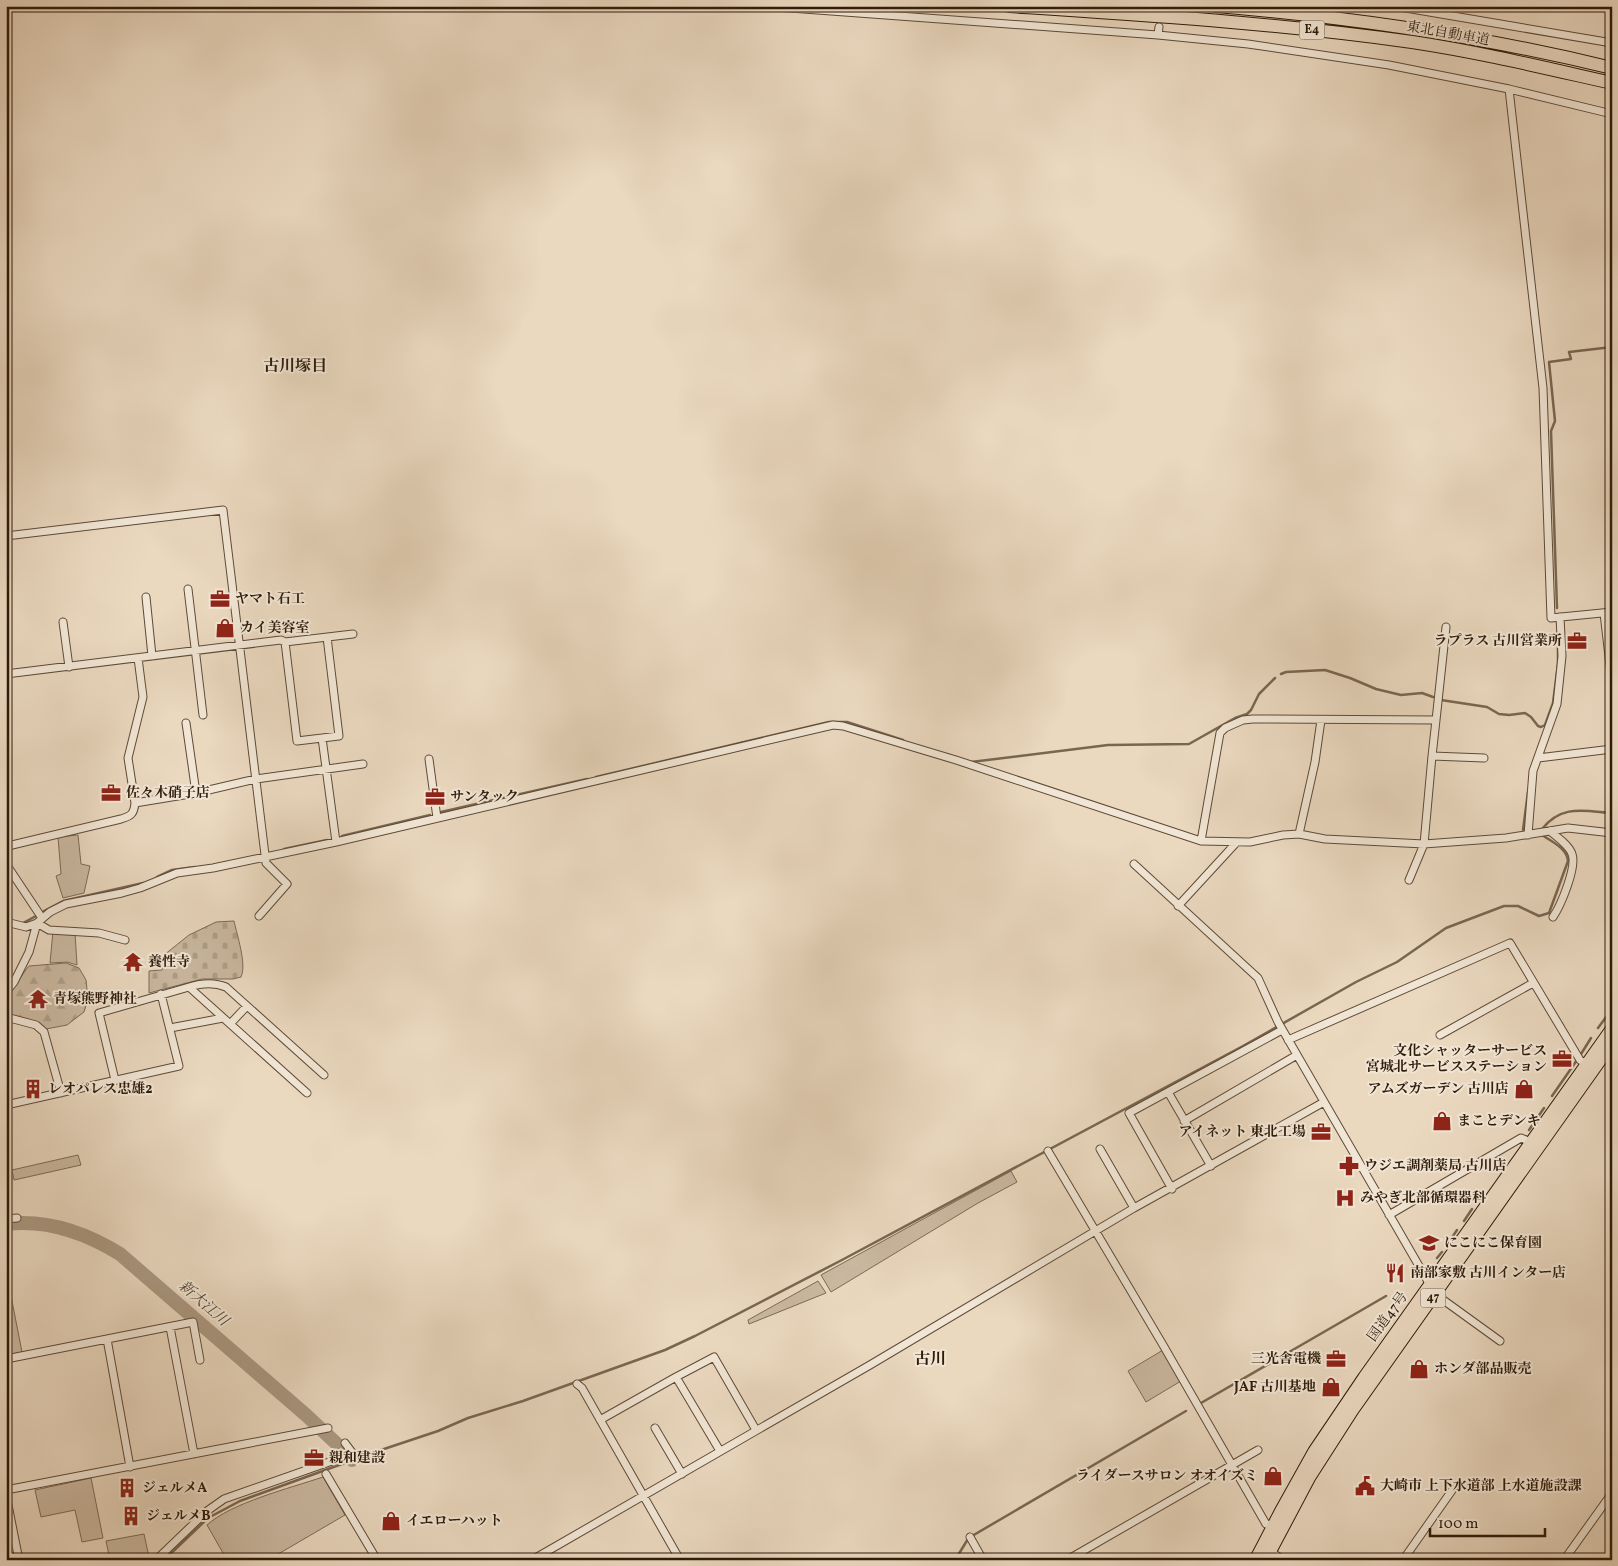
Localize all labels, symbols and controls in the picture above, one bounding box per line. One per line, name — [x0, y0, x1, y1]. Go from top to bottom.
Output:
street label: 東北自動車道 — [1405, 17, 1491, 51]
road number: E4 — [1300, 20, 1324, 40]
district label: 古川塚目 — [263, 356, 327, 378]
office icon: ヤマト石工 — [209, 588, 231, 610]
place label: ヤマト石工 — [235, 590, 305, 609]
shop icon: カイ美容室 — [214, 617, 236, 639]
place label: カイ美容室 — [240, 619, 310, 638]
office icon: ラプラス 古川営業所 — [1566, 630, 1588, 652]
place label: ラプラス 古川営業所 — [1434, 632, 1562, 651]
office icon: 佐々木硝子店 — [100, 782, 122, 804]
place label: 佐々木硝子店 — [126, 784, 210, 803]
office icon: サンタック — [424, 786, 446, 808]
place label: サンタック — [450, 788, 519, 807]
temple icon: 養性寺 — [122, 951, 144, 973]
place label: 養性寺 — [148, 953, 190, 972]
temple icon: 青塚熊野神社 — [27, 988, 49, 1010]
place label: 青塚熊野神社 — [53, 990, 137, 1009]
place label: 文化シャッターサービス 宮城北サービスステーション — [1366, 1042, 1547, 1077]
office icon: 文化シャッターサービス 宮城北サービスステーション — [1551, 1048, 1573, 1070]
building icon: レオパレス忠雄2 — [22, 1078, 44, 1100]
shop icon: アムズガーデン 古川店 — [1513, 1078, 1535, 1100]
place label: レオパレス忠雄2 — [48, 1080, 153, 1099]
place label: アムズガーデン 古川店 — [1367, 1080, 1509, 1099]
shop icon: まことデンキ — [1431, 1110, 1453, 1132]
place label: まことデンキ — [1457, 1112, 1541, 1131]
office icon: アイネット 東北工場 — [1310, 1121, 1332, 1143]
place label: アイネット 東北工場 — [1179, 1123, 1306, 1142]
pharmacy icon: ウジエ調剤薬局 古川店 — [1338, 1155, 1360, 1177]
place label: ウジエ調剤薬局 古川店 — [1364, 1157, 1507, 1176]
hospital icon: みやぎ北部循環器科 — [1334, 1187, 1356, 1209]
place label: みやぎ北部循環器科 — [1360, 1189, 1487, 1208]
school or university icon: にこにこ保育園 — [1418, 1232, 1440, 1254]
place label: にこにこ保育園 — [1444, 1234, 1542, 1253]
restaurant icon: 南部家敷 古川インター店 — [1384, 1262, 1406, 1284]
place label: 南部家敷 古川インター店 — [1410, 1264, 1566, 1283]
water label: 新大江川 — [173, 1276, 234, 1333]
street label: 国道47号 — [1364, 1288, 1412, 1346]
road number: 47 — [1420, 1289, 1446, 1308]
office icon: 三光舎電機 — [1325, 1348, 1347, 1370]
district label: 古川 — [914, 1349, 946, 1371]
place label: 三光舎電機 — [1251, 1350, 1321, 1369]
shop icon: ホンダ部品販売 — [1408, 1358, 1430, 1380]
place label: ホンダ部品販売 — [1434, 1360, 1531, 1379]
shop icon: JAF 古川基地 — [1320, 1376, 1342, 1398]
place label: JAF 古川基地 — [1233, 1378, 1316, 1397]
office icon: 親和建設 — [303, 1447, 325, 1469]
place label: 親和建設 — [329, 1449, 385, 1468]
shop icon: ライダースサロン オオイズミ — [1262, 1465, 1284, 1487]
place label: ライダースサロン オオイズミ — [1076, 1467, 1258, 1486]
public building icon: 大崎市 上下水道部 上水道施設課 — [1354, 1475, 1376, 1497]
building icon: ジェルメA — [116, 1477, 138, 1499]
place label: 大崎市 上下水道部 上水道施設課 — [1380, 1477, 1583, 1496]
place label: ジェルメA — [142, 1479, 207, 1498]
building icon: ジェルメB — [120, 1505, 142, 1527]
scale bar — [1430, 1506, 1546, 1538]
place label: ジェルメB — [146, 1507, 211, 1526]
shop icon: イエローハット — [380, 1510, 402, 1532]
place label: イエローハット — [406, 1512, 503, 1531]
text: 100 m — [1438, 1514, 1478, 1535]

